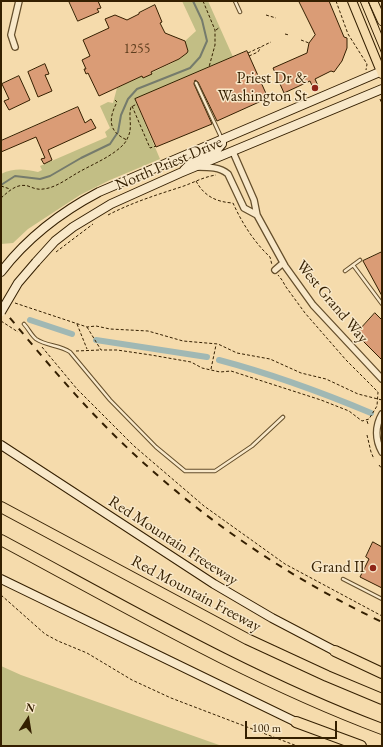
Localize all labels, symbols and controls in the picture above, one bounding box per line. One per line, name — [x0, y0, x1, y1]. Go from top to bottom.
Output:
house number: 1255 — [124, 41, 150, 57]
place label: Priest Dr & Washington St — [218, 69, 307, 107]
marker: Priest Dr & Washington St — [310, 83, 320, 93]
street label: North Priest Drive — [113, 133, 225, 195]
street label: West Grand Way — [292, 257, 372, 347]
street label: Red Mountain Freeeway — [105, 492, 241, 590]
street label: Red Mountain Freeway — [128, 552, 264, 636]
place label: Grand II — [311, 558, 365, 578]
marker: Grand II — [368, 563, 378, 573]
north arrow — [8, 699, 48, 739]
text: N — [25, 699, 36, 715]
scale bar — [247, 713, 339, 739]
text: 100 m — [252, 720, 281, 736]

